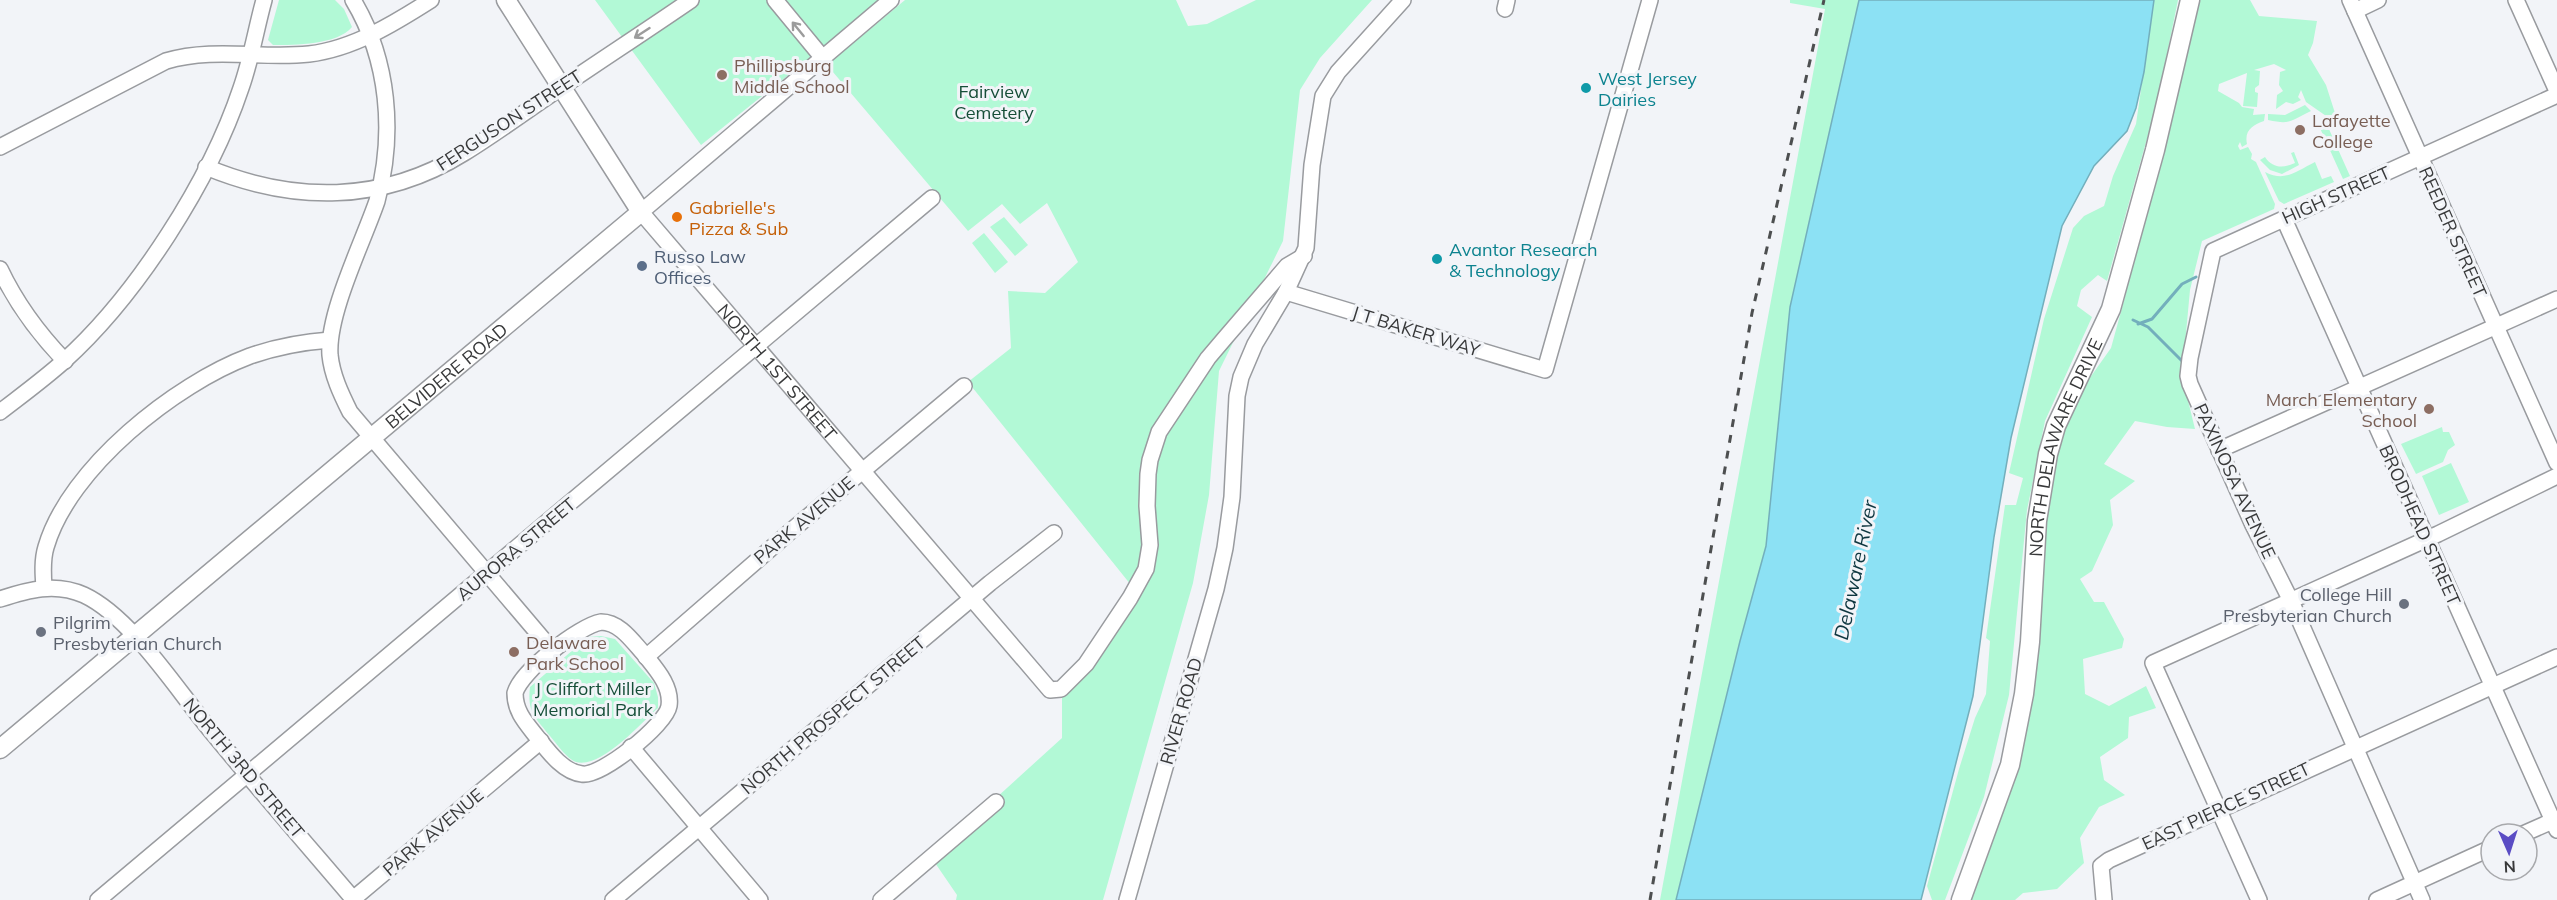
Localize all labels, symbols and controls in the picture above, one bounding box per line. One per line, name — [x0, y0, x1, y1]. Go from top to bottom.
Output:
one-way arrow — [792, 21, 805, 37]
one-way arrow — [634, 27, 651, 39]
place label: Phillipsburg Middle School — [734, 54, 850, 98]
street label: FERGUSON STREET — [432, 64, 586, 176]
place label: West Jersey Dairies — [1598, 67, 1697, 111]
marker: Phillipsburg Middle School — [715, 68, 729, 82]
park label: Fairview Cemetery — [954, 80, 1034, 124]
marker: West Jersey Dairies — [1579, 81, 1593, 95]
place label: Lafayette College — [2312, 109, 2391, 153]
marker: Lafayette College — [2293, 123, 2307, 137]
street label: HIGH STREET — [2278, 161, 2394, 229]
street label: REEDER STREET — [2414, 163, 2492, 301]
place label: Gabrielle's Pizza & Sub — [689, 196, 788, 240]
marker: Gabrielle's Pizza & Sub — [670, 210, 684, 224]
place label: Avantor Research & Technology — [1449, 238, 1598, 282]
place label: Russo Law Offices — [654, 245, 746, 289]
marker: Avantor Research & Technology — [1430, 252, 1444, 266]
marker: Russo Law Offices — [635, 259, 649, 273]
street label: NORTH 1ST STREET — [713, 299, 843, 445]
street label: J T BAKER WAY — [1349, 301, 1484, 362]
street label: BELVIDERE ROAD — [380, 317, 512, 433]
street label: NORTH DELAWARE DRIVE — [2023, 335, 2107, 557]
place label: March Elementary School — [2266, 388, 2417, 432]
street label: PAXINOSA AVENUE — [2189, 400, 2281, 562]
marker: March Elementary School — [2422, 402, 2436, 416]
street label: BRODHEAD STREET — [2374, 441, 2466, 609]
street label: PARK AVENUE — [749, 471, 859, 569]
street label: AURORA STREET — [452, 492, 580, 606]
water label: Delaware River — [1828, 497, 1882, 642]
place label: College Hill Presbyterian Church — [2223, 583, 2392, 627]
marker: College Hill Presbyterian Church — [2397, 597, 2411, 611]
place label: Pilgrim Presbyterian Church — [53, 611, 222, 655]
marker: Pilgrim Presbyterian Church — [34, 625, 48, 639]
place label: Delaware Park School — [526, 631, 624, 675]
street label: NORTH PROSPECT STREET — [736, 631, 930, 799]
marker: Delaware Park School — [507, 645, 521, 659]
street label: RIVER ROAD — [1155, 655, 1207, 767]
park label: J Cliffort Miller Memorial Park — [533, 677, 654, 721]
street label: NORTH 3RD STREET — [179, 693, 310, 843]
street label: EAST PIERCE STREET — [2138, 757, 2314, 855]
street label: PARK AVENUE — [378, 783, 488, 881]
north arrow — [2479, 822, 2539, 882]
text: N — [2503, 857, 2516, 877]

